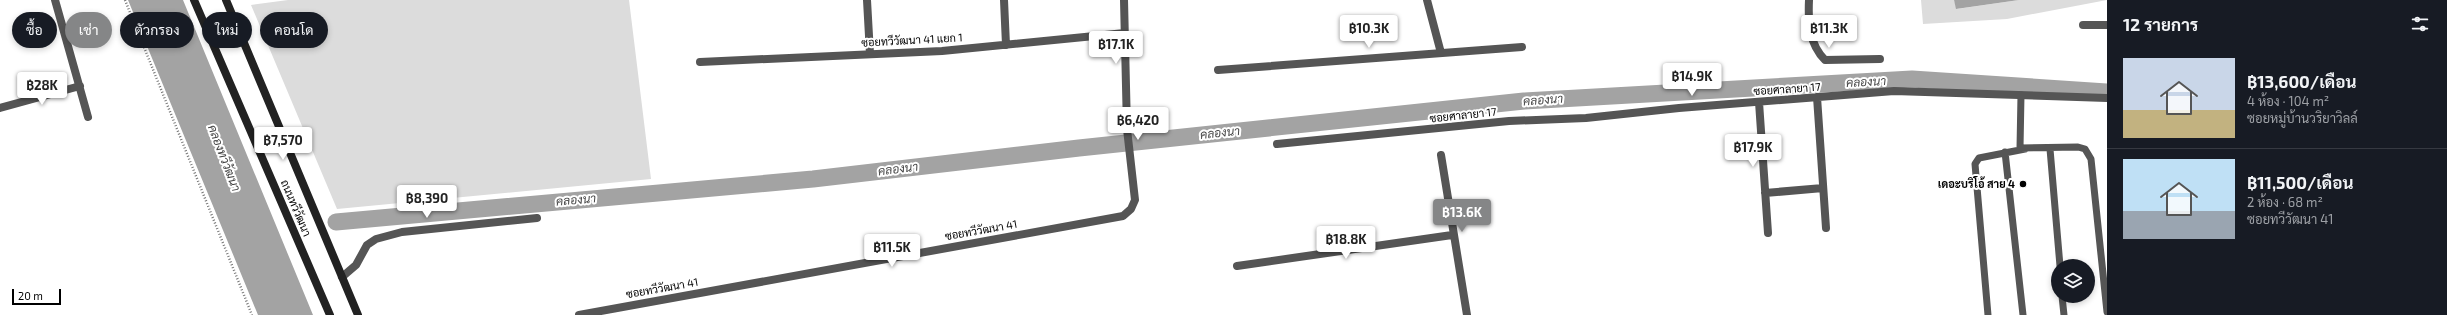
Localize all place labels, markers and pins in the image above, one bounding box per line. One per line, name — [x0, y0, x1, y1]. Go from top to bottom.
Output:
pin: ฿10.3K — [1336, 15, 1402, 49]
pin: ฿11.3K — [1796, 15, 1862, 49]
pin: ฿17.1K — [1083, 31, 1149, 65]
pin: ฿14.9K — [1659, 63, 1725, 97]
pin: ฿28K — [18, 72, 66, 106]
pin: ฿6,420 — [1105, 107, 1171, 141]
pin: ฿7,570 — [250, 127, 316, 161]
pin: ฿17.9K — [1720, 134, 1786, 168]
place label: เดอะบริโอ้ สาย 4 — [1938, 176, 2015, 190]
marker: เดอะบริโอ้ สาย 4 — [2018, 179, 2028, 189]
pin: ฿8,390 — [394, 185, 460, 219]
pin: ฿13.6K — [1429, 199, 1495, 233]
pin: ฿18.8K — [1313, 226, 1379, 260]
pin: ฿11.5K — [859, 234, 925, 268]

